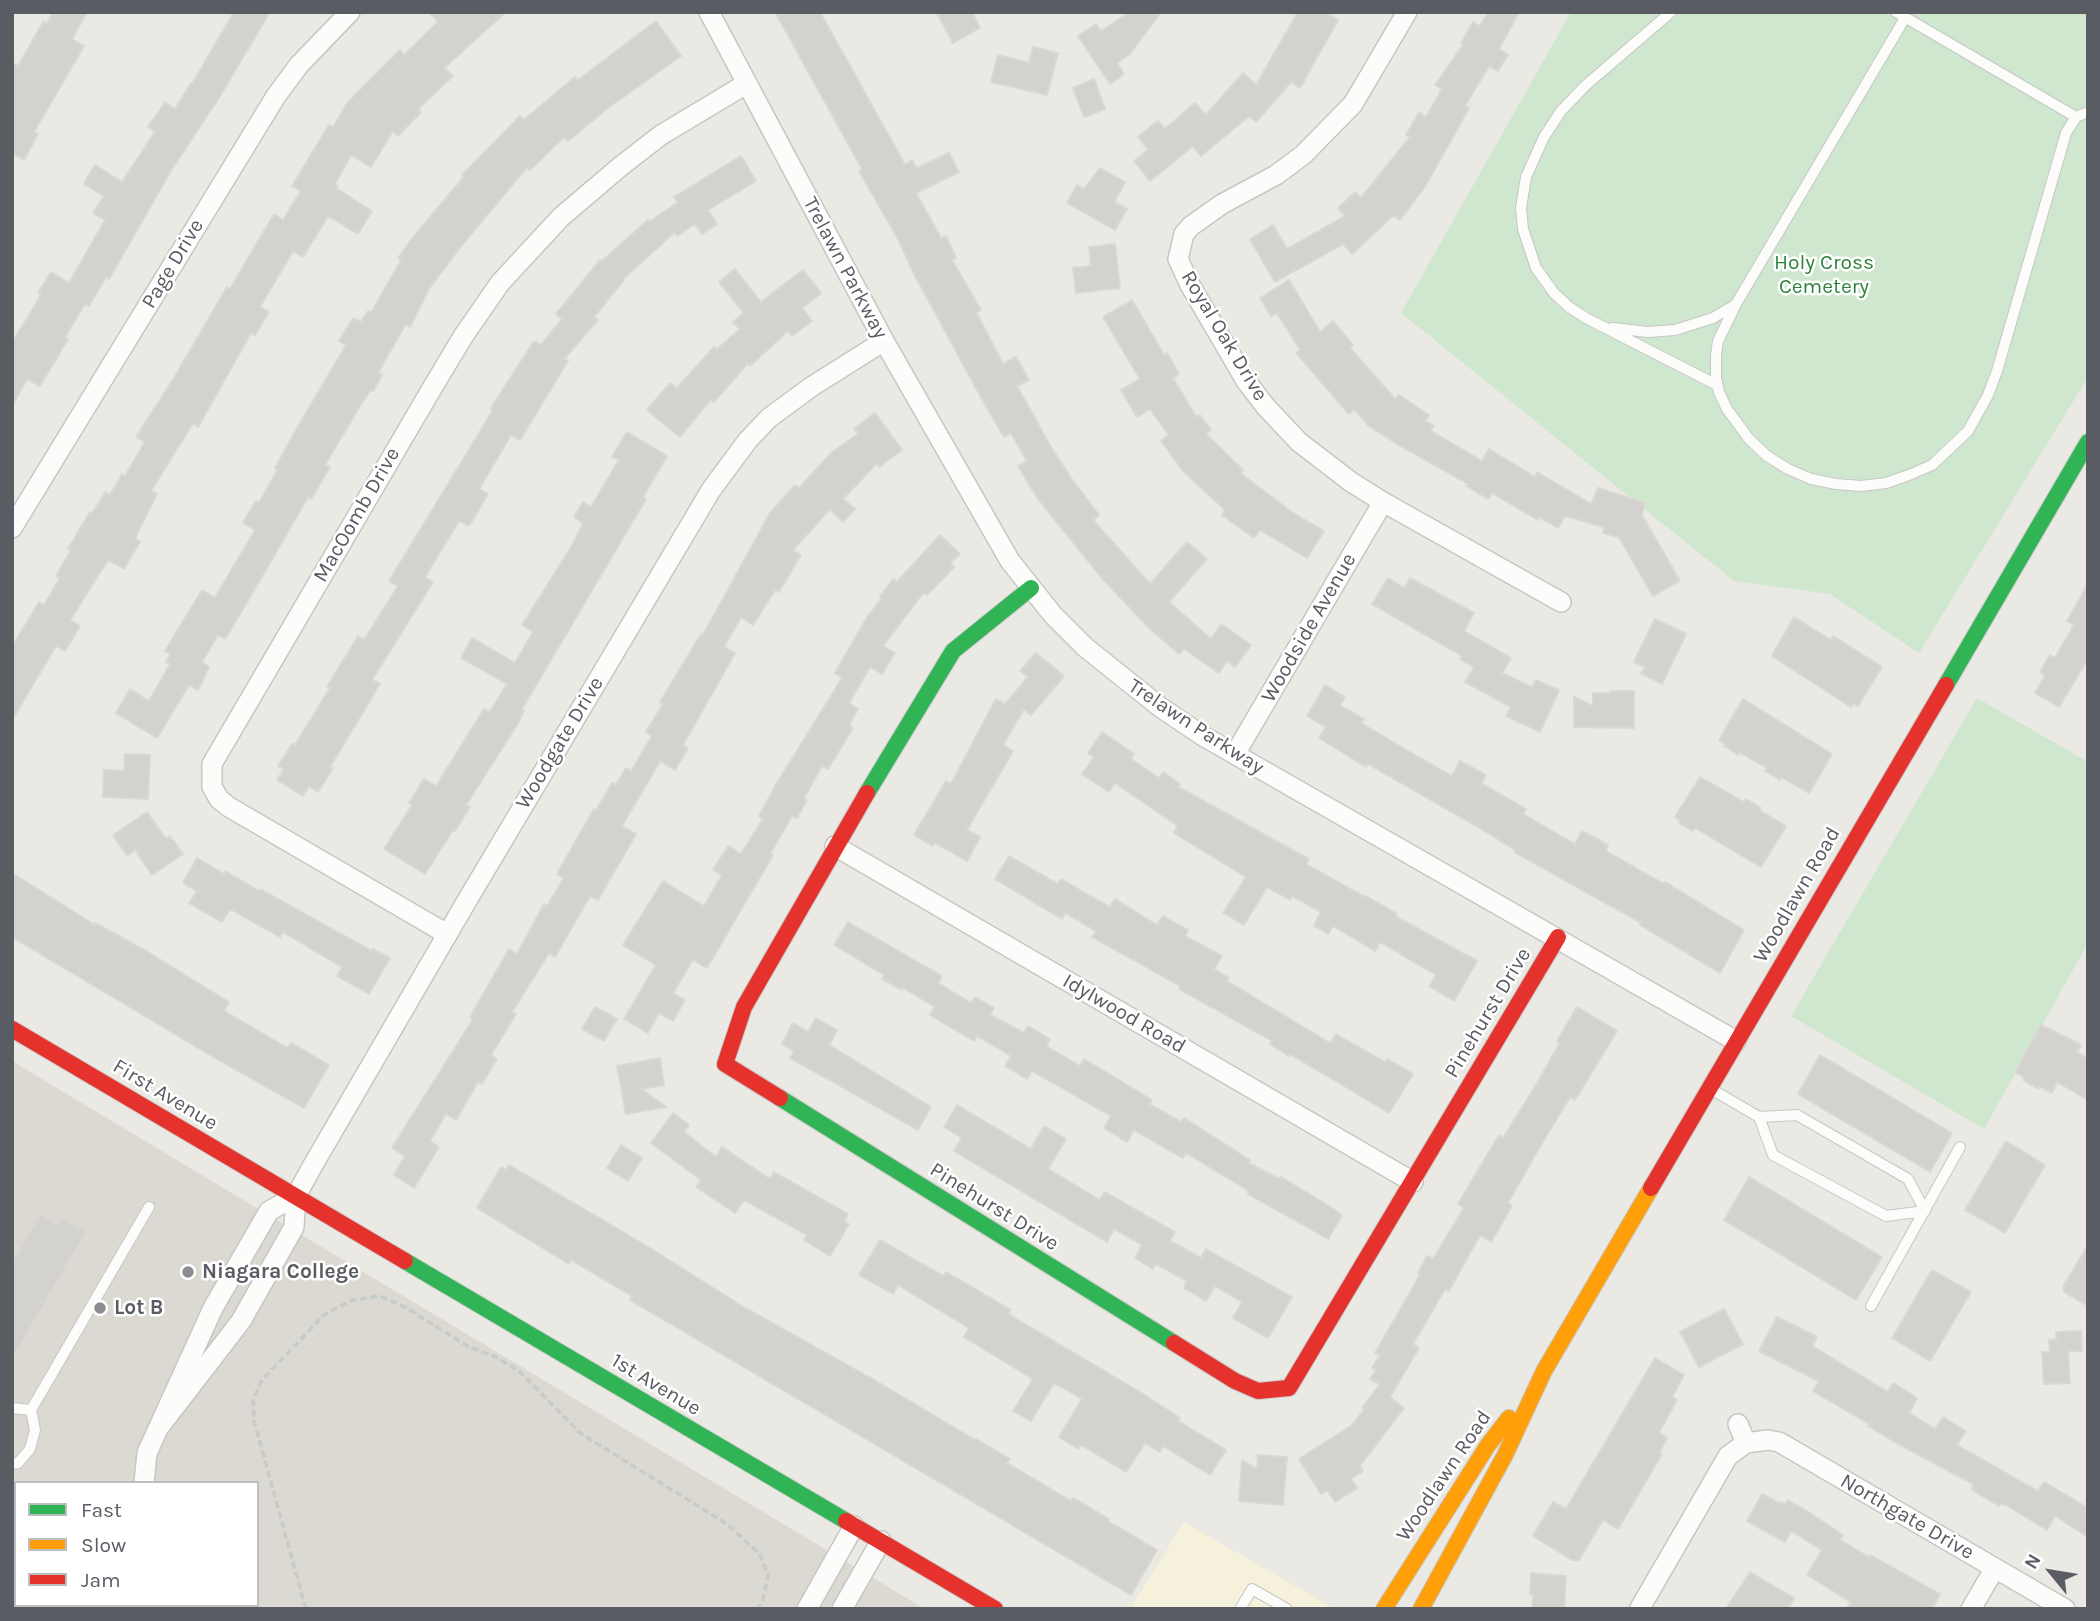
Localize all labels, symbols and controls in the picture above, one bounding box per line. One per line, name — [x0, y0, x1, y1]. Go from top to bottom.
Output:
street label: Trelawn Parkway — [797, 193, 893, 343]
street label: Page Drive — [136, 215, 210, 313]
park label: Holy Cross Cemetery — [1774, 250, 1874, 300]
street label: Royal Oak Drive — [1175, 266, 1273, 406]
street label: MacOomb Drive — [308, 443, 406, 587]
street label: Woodside Avenue — [1256, 549, 1362, 707]
street label: Woodgate Drive — [511, 672, 609, 814]
street label: Trelawn Parkway — [1123, 674, 1269, 780]
street label: Woodlawn Road — [1748, 823, 1846, 967]
street label: Pinehurst Drive — [1439, 943, 1537, 1083]
street label: Idylwood Road — [1058, 969, 1190, 1059]
street label: First Avenue — [108, 1054, 222, 1136]
street label: Pinehurst Drive — [925, 1157, 1063, 1257]
place label: Niagara College — [202, 1259, 359, 1285]
marker: Niagara College — [180, 1264, 196, 1280]
place label: Lot B — [114, 1295, 163, 1321]
marker: Lot B — [92, 1300, 108, 1316]
street label: 1st Avenue — [607, 1348, 705, 1422]
street label: Woodlawn Road — [1391, 1406, 1497, 1546]
street label: Northgate Drive — [1836, 1469, 1978, 1565]
legend — [14, 1481, 259, 1607]
text: Fast — [81, 1498, 122, 1522]
text: Slow — [81, 1533, 126, 1557]
north arrow — [2016, 1537, 2086, 1607]
text: N — [2020, 1550, 2046, 1573]
text: Jam — [81, 1568, 121, 1592]

